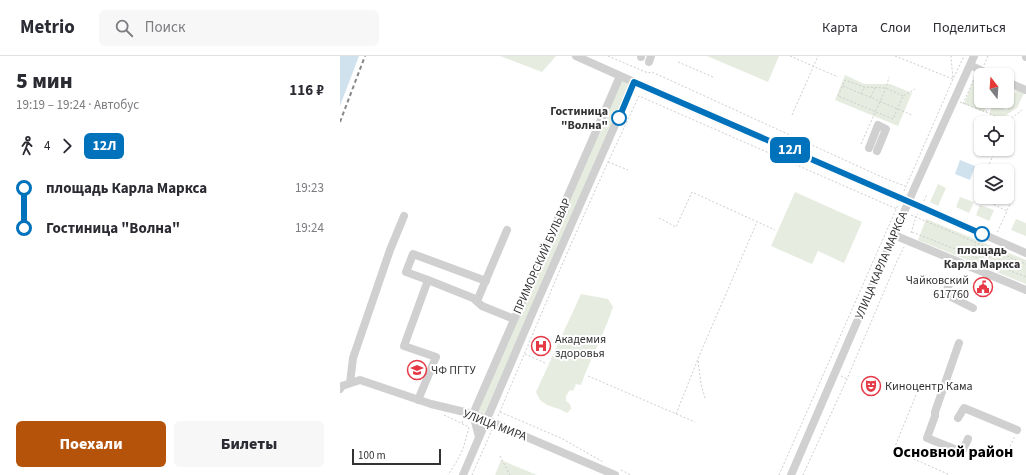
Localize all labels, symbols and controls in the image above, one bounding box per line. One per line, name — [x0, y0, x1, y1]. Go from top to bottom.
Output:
search box — [99, 10, 379, 46]
text: Metrio — [20, 14, 75, 41]
icon: search — [113, 17, 135, 39]
text: Поиск — [145, 17, 185, 38]
text: Карта — [822, 18, 858, 38]
text: Слои — [880, 18, 911, 38]
text: Поделиться — [933, 18, 1006, 38]
text: 5 мин — [16, 65, 73, 97]
north arrow — [974, 68, 1014, 108]
map controls — [974, 68, 1014, 204]
text: 116 ₽ — [289, 80, 324, 101]
text: 19:19 – 19:24 · Автобус — [16, 96, 139, 114]
place label: Гостиница "Волна" — [550, 103, 608, 134]
marker: Гостиница "Волна" — [611, 110, 627, 126]
button: locate — [974, 116, 1014, 156]
icon: walk — [16, 135, 38, 157]
icon: forward — [56, 135, 78, 157]
text: 12Л — [92, 136, 116, 156]
text: 4 — [44, 137, 50, 155]
line badge: 12Л — [767, 137, 813, 163]
text: 12Л — [778, 140, 802, 160]
button: layers — [974, 164, 1014, 204]
text: площадь Карла Маркса — [46, 178, 207, 199]
text: 19:23 — [295, 179, 324, 197]
street label: ПРИМОРСКИЙ БУЛЬВАР — [509, 195, 576, 317]
street label: УЛИЦА КАРЛА МАРКСА — [851, 208, 912, 322]
text: Гостиница "Волна" — [46, 218, 180, 239]
text: 19:24 — [295, 219, 324, 237]
marker: площадь Карла Маркса — [974, 226, 990, 242]
place label: площадь Карла Маркса — [944, 242, 1020, 273]
place label: Чайковский 617760 — [906, 272, 969, 303]
public building icon: Чайковский 617760 — [972, 276, 994, 298]
place label: Академия здоровья — [555, 331, 606, 362]
hospital icon: Академия здоровья — [530, 335, 552, 357]
school or university icon: ЧФ ПГТУ — [406, 359, 428, 381]
place label: ЧФ ПГТУ — [431, 362, 477, 379]
theatre icon: Киноцентр Кама — [860, 375, 882, 397]
place label: Киноцентр Кама — [885, 378, 973, 395]
street label: УЛИЦА МИРА — [461, 406, 529, 446]
button: Поехали — [16, 421, 166, 467]
button: Билеты — [174, 421, 324, 467]
district label: Основной район — [893, 441, 1013, 463]
scale bar — [352, 447, 441, 466]
text: 100 m — [358, 448, 386, 463]

